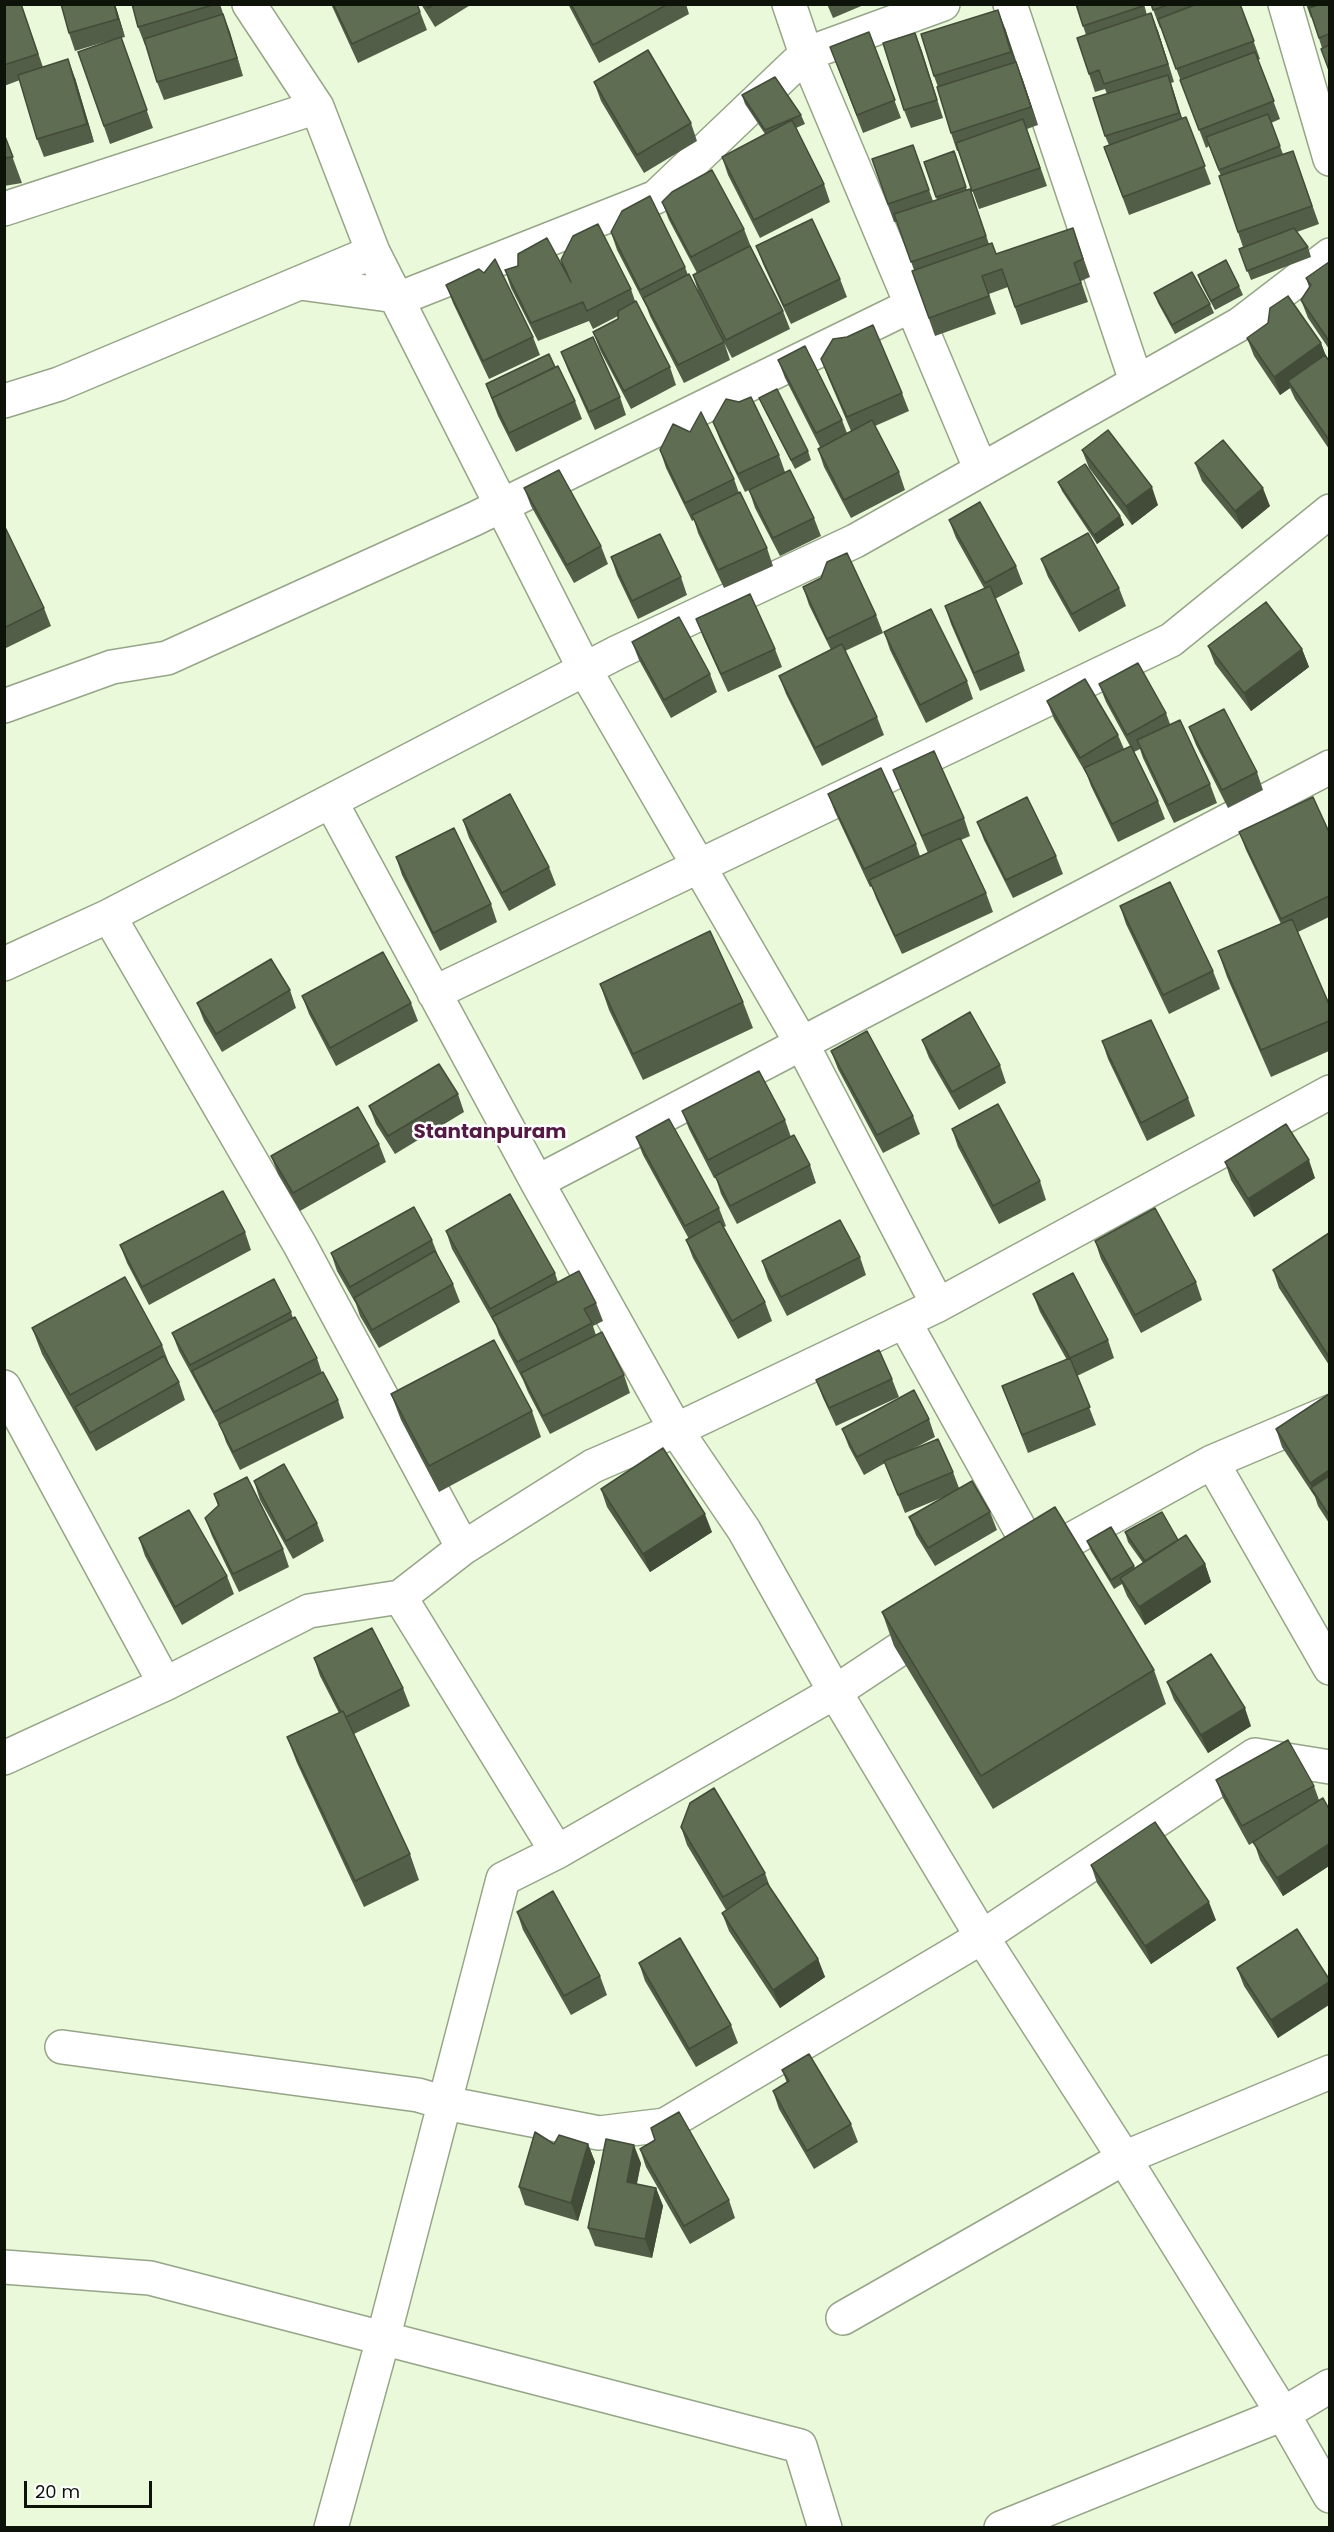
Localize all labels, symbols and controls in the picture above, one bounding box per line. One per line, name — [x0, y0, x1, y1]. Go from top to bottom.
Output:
district label: Stantanpuram — [413, 1121, 567, 1145]
scale bar — [27, 2469, 154, 2507]
text: 20 m — [35, 2479, 80, 2504]

